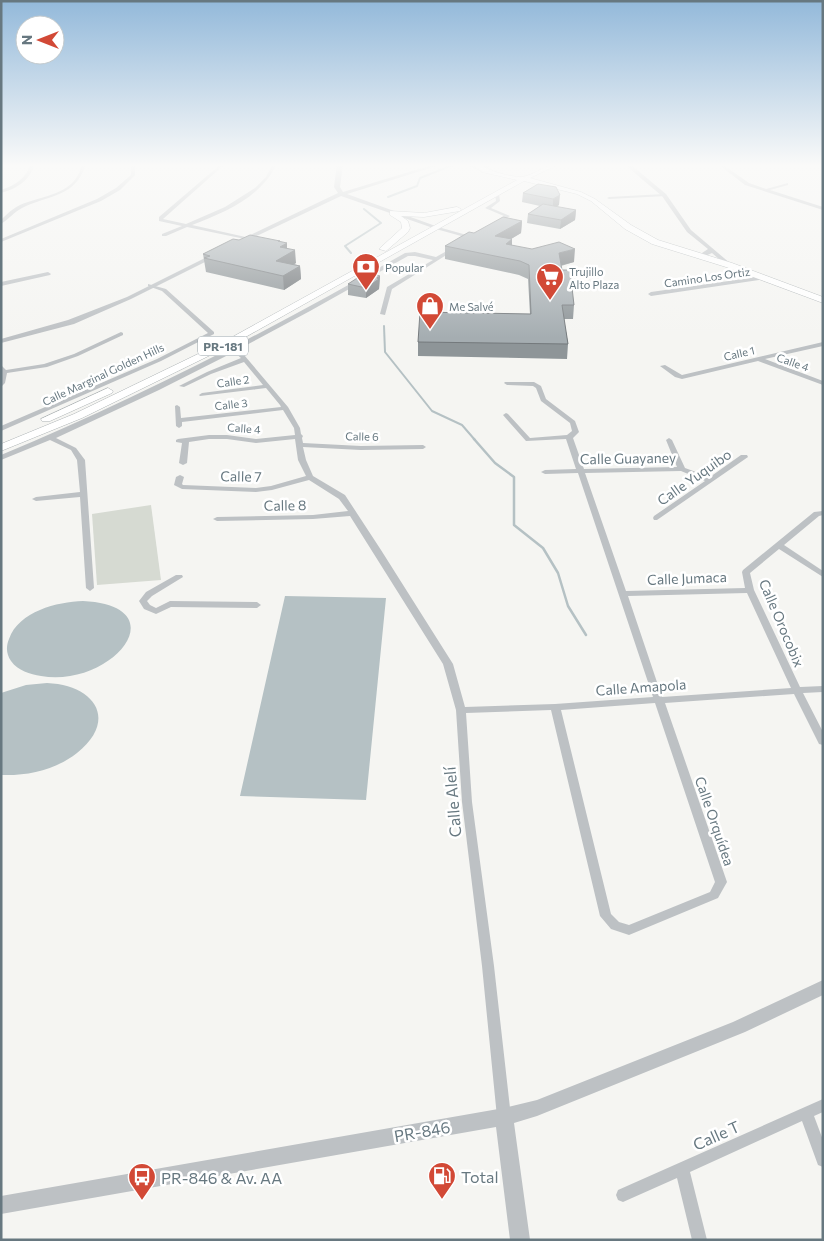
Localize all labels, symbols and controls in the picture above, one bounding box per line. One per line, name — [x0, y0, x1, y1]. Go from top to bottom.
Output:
north arrow — [15, 15, 65, 65]
text: N — [18, 35, 35, 45]
bank icon: Popular — [351, 252, 381, 291]
place label: Popular — [385, 261, 424, 274]
supermarket icon: Trujillo Alto Plaza — [535, 262, 565, 301]
street label: Camino Los Ortiz — [663, 264, 751, 289]
place label: Trujillo Alto Plaza — [569, 265, 619, 291]
shop icon: Me Salvé — [415, 291, 445, 330]
place label: Me Salvé — [449, 300, 494, 313]
road number: PR-181 — [198, 336, 248, 356]
street label: Calle Marginal Golden Hills — [40, 340, 166, 408]
street label: Calle 1 — [722, 343, 756, 363]
street label: Calle 4 — [775, 350, 811, 374]
street label: Calle 2 — [216, 372, 250, 390]
street label: Calle 3 — [214, 396, 248, 412]
street label: Calle 4 — [227, 420, 262, 436]
street label: Calle 6 — [345, 429, 379, 443]
street label: Calle Yuquibo — [654, 445, 734, 509]
street label: Calle Guayaney — [580, 449, 676, 467]
street label: Calle 7 — [220, 467, 262, 485]
street label: Calle 8 — [264, 496, 306, 514]
street label: Calle Jumaca — [647, 568, 727, 588]
street label: Calle Orocobix — [756, 576, 808, 670]
street label: Calle Amapola — [595, 675, 687, 699]
street label: Calle Alelí — [439, 765, 465, 838]
street label: Calle Orquídea — [692, 774, 738, 868]
street label: Calle T — [690, 1116, 742, 1154]
street label: PR-846 — [393, 1117, 451, 1145]
fuel station icon: Total — [427, 1161, 457, 1200]
bus stop icon: PR-846 & Av. AA — [127, 1162, 157, 1201]
place label: Total — [461, 1167, 498, 1186]
place label: PR-846 & Av. AA — [161, 1168, 282, 1187]

